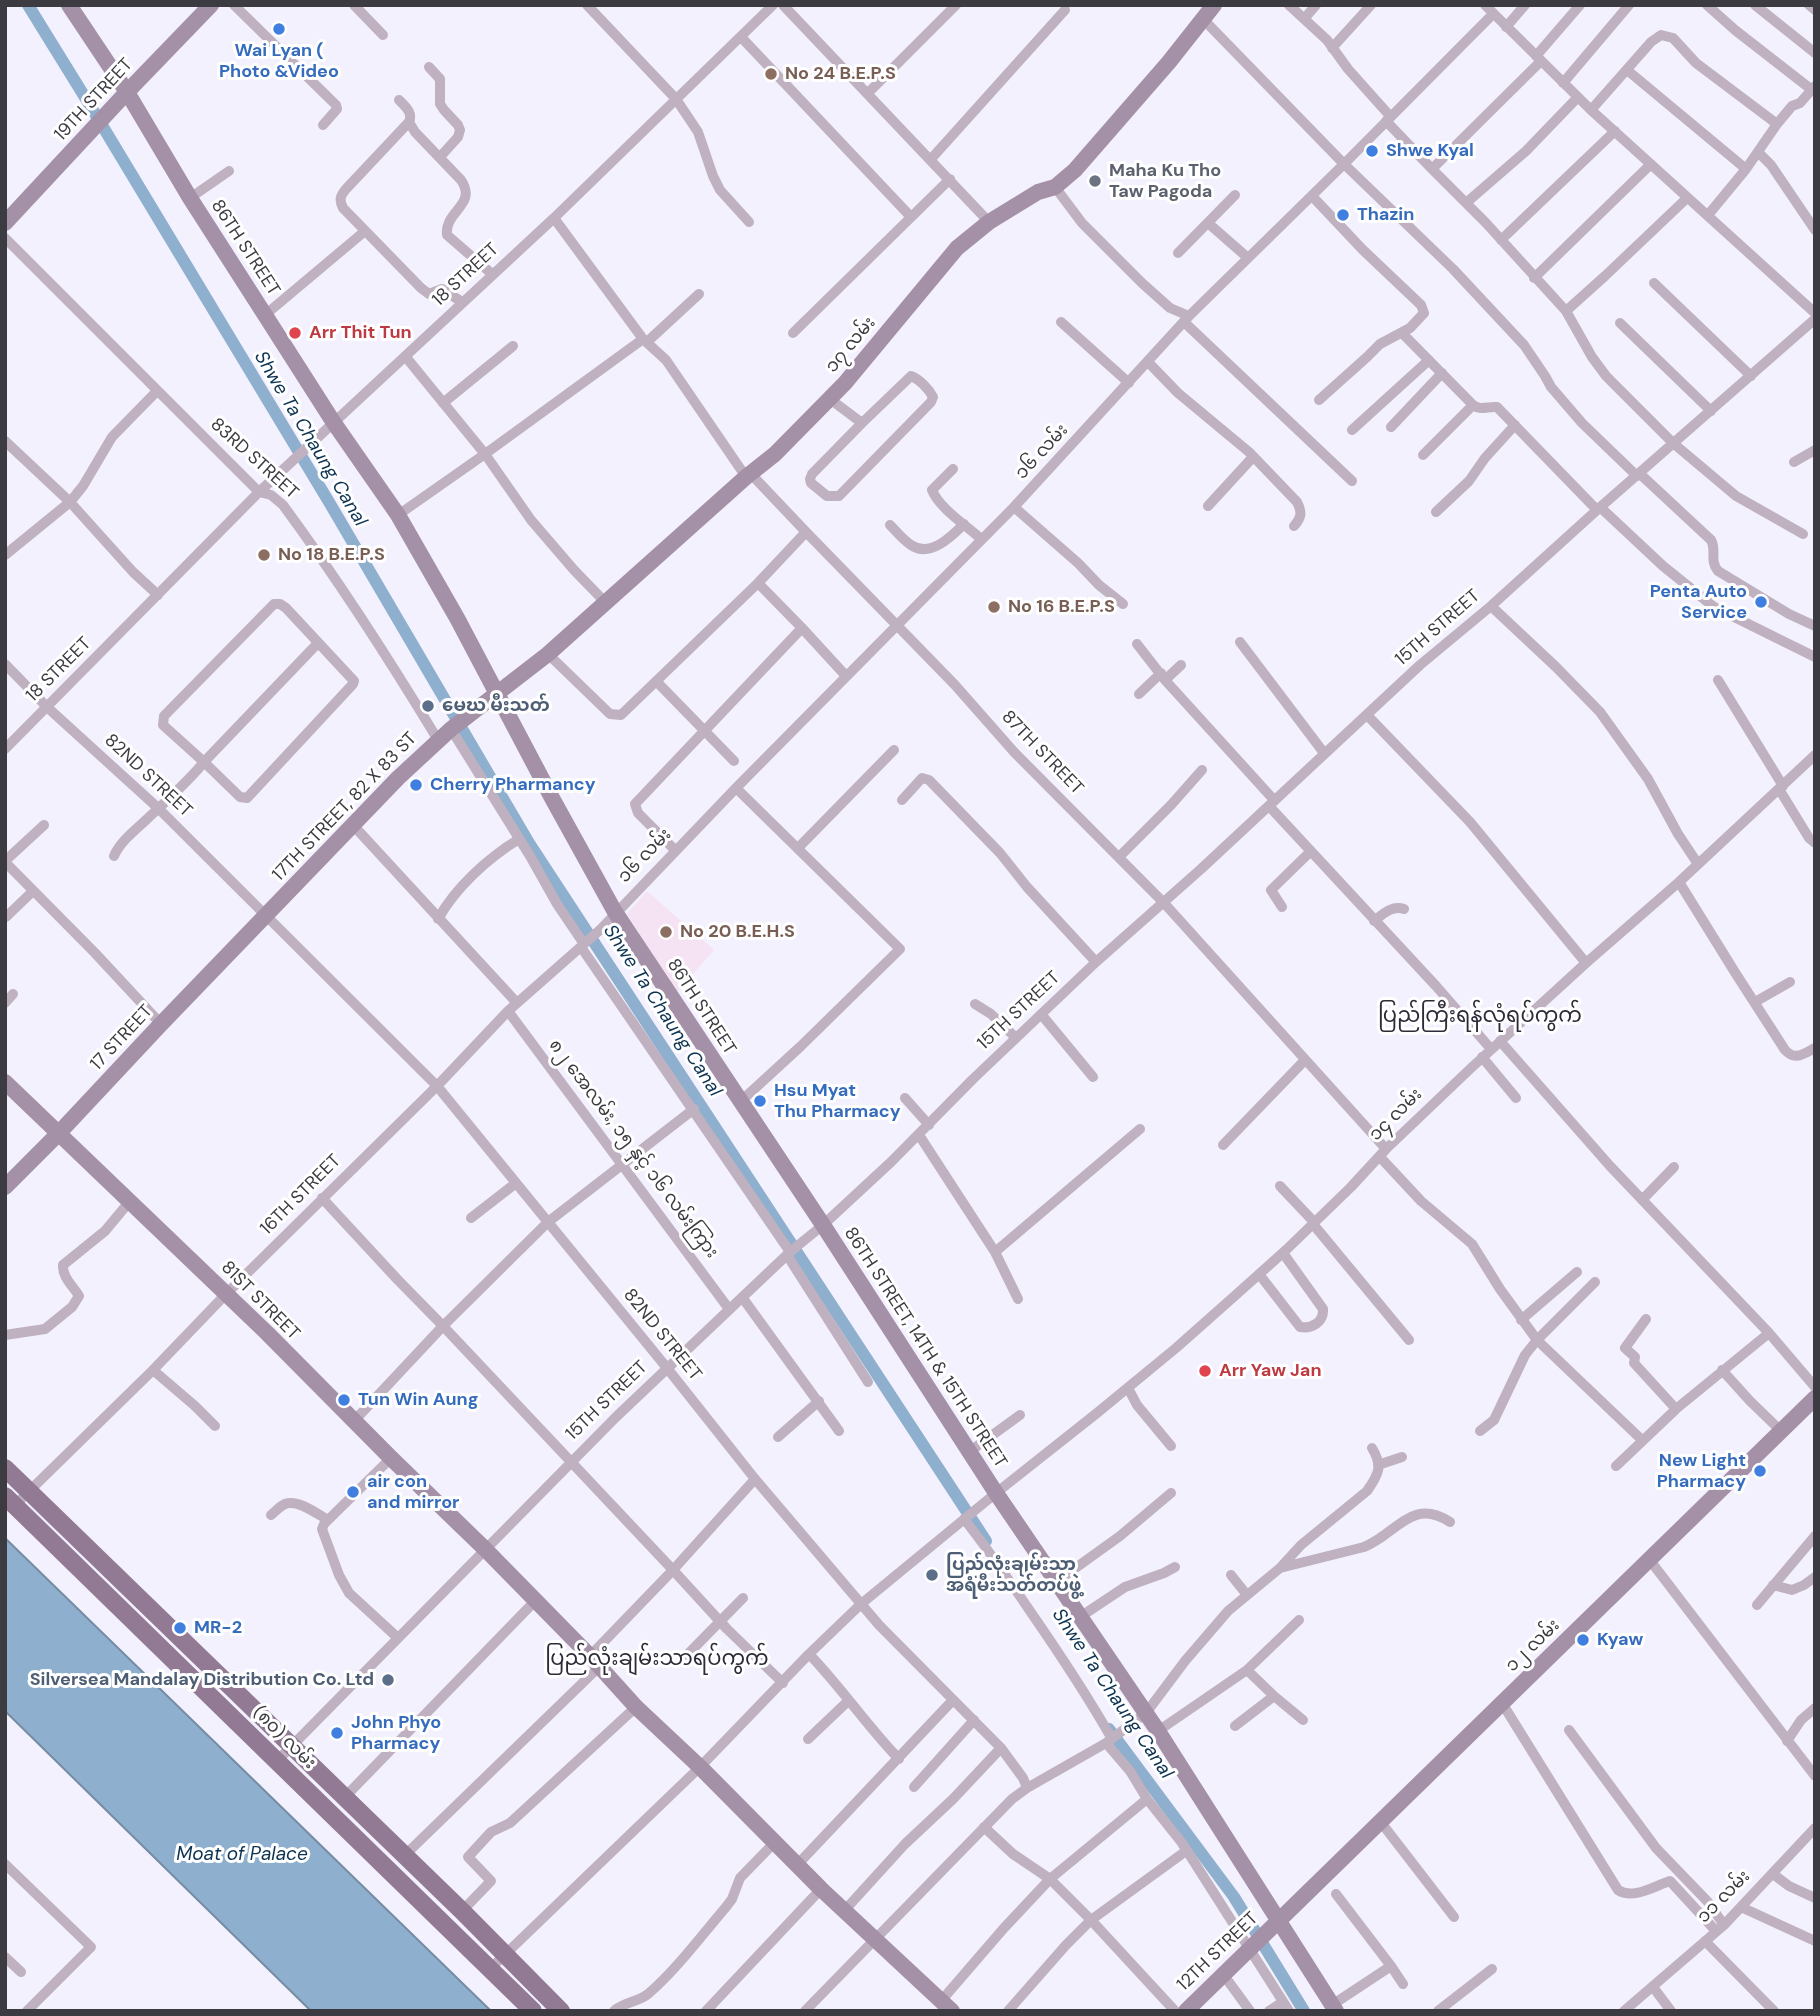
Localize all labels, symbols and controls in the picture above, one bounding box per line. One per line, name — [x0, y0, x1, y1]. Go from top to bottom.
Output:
marker: Wai Lyan ( Photo &Video — [271, 21, 287, 37]
place label: Wai Lyan ( Photo &Video — [219, 40, 339, 82]
street label: 19TH STREET — [50, 54, 138, 146]
place label: No 24 B.E.P.S — [785, 63, 896, 85]
marker: No 24 B.E.P.S — [763, 66, 779, 82]
place label: Shwe Kyal — [1386, 140, 1474, 162]
marker: Shwe Kyal — [1364, 143, 1380, 159]
place label: Maha Ku Tho Taw Pagoda — [1109, 160, 1221, 202]
marker: Maha Ku Tho Taw Pagoda — [1087, 173, 1103, 189]
street label: 86TH STREET — [206, 196, 284, 300]
place label: Thazin — [1357, 204, 1414, 226]
marker: Thazin — [1335, 207, 1351, 223]
street label: 18 STREET — [428, 239, 504, 311]
street label: ၁၇ လမ်း — [821, 313, 881, 377]
place label: Arr Thit Tun — [309, 322, 412, 344]
marker: Arr Thit Tun — [287, 325, 303, 341]
water label: Shwe Ta Chaung Canal — [249, 347, 371, 531]
street label: 83RD STREET — [206, 414, 302, 504]
street label: ၁၆ လမ်း — [1011, 420, 1073, 484]
place label: No 18 B.E.P.S — [278, 544, 385, 566]
marker: No 18 B.E.P.S — [256, 547, 272, 563]
place label: Penta Auto Service — [1650, 581, 1747, 624]
street label: 15TH STREET — [1391, 585, 1485, 671]
marker: Penta Auto Service — [1753, 594, 1769, 610]
place label: No 16 B.E.P.S — [1008, 596, 1115, 618]
marker: No 16 B.E.P.S — [986, 599, 1002, 615]
street label: 18 STREET — [22, 633, 96, 707]
place label: မေဃ မီးသတ် — [442, 695, 550, 717]
marker: မေဃ မီးသတ် — [420, 698, 436, 714]
street label: 87TH STREET — [997, 706, 1087, 800]
street label: 17TH STREET, 82 X 83 ST — [268, 728, 422, 886]
street label: 82ND STREET — [100, 730, 196, 822]
place label: Cherry Pharmancy — [430, 774, 596, 796]
marker: Cherry Pharmancy — [408, 777, 424, 793]
street label: ၁၆ လမ်း — [614, 824, 676, 888]
water label: Shwe Ta Chaung Canal — [598, 921, 726, 1101]
place label: No 20 B.E.H.S — [680, 921, 795, 943]
marker: No 20 B.E.H.S — [658, 924, 674, 940]
street label: 86TH STREET — [662, 955, 740, 1059]
street label: 15TH STREET — [973, 967, 1065, 1055]
street label: 17 STREET — [86, 1001, 158, 1075]
district label: ပြည်ကြီးရန်လုံရပ်ကွက် — [1378, 1003, 1582, 1029]
street label: ၈၂ အေလမ်း, ၁၅ နှင့် ၁၆ လမ်းကြား — [544, 1035, 722, 1263]
place label: Hsu Myat Thu Pharmacy — [774, 1080, 901, 1122]
street label: ၁၄ လမ်း — [1365, 1084, 1427, 1146]
marker: Hsu Myat Thu Pharmacy — [752, 1093, 768, 1109]
street label: 16TH STREET — [256, 1150, 346, 1240]
street label: 86TH STREET, 14TH & 15TH STREET — [839, 1224, 1011, 1472]
street label: 81ST STREET — [216, 1257, 304, 1345]
street label: 82ND STREET — [618, 1285, 706, 1385]
street label: 15TH STREET — [562, 1357, 652, 1445]
place label: Arr Yaw Jan — [1219, 1360, 1322, 1382]
marker: Arr Yaw Jan — [1197, 1363, 1213, 1379]
place label: Tun Win Aung — [358, 1389, 478, 1411]
marker: Tun Win Aung — [336, 1392, 352, 1408]
place label: New Light Pharmacy — [1657, 1450, 1746, 1492]
marker: New Light Pharmacy — [1752, 1463, 1768, 1479]
place label: air con and mirror — [367, 1471, 459, 1514]
marker: air con and mirror — [345, 1484, 361, 1500]
place label: ပြည်လုံးချမ်းသာ အရံမီးသတ်တပ်ဖွဲ့ — [946, 1554, 1081, 1596]
marker: ပြည်လုံးချမ်းသာ အရံမီးသတ်တပ်ဖွဲ့ — [924, 1567, 940, 1583]
water label: Shwe Ta Chaung Canal — [1047, 1605, 1177, 1783]
street label: ၁၂ လမ်း — [1501, 1615, 1565, 1677]
place label: MR-2 — [194, 1617, 242, 1639]
marker: MR-2 — [172, 1620, 188, 1636]
place label: Kyaw — [1597, 1629, 1643, 1651]
marker: Kyaw — [1575, 1632, 1591, 1648]
district label: ပြည်လုံးချမ်းသာရပ်ကွက် — [545, 1646, 769, 1672]
place label: Silversea Mandalay Distribution Co. Ltd — [30, 1669, 374, 1691]
marker: Silversea Mandalay Distribution Co. Ltd — [380, 1672, 396, 1688]
street label: (၈၀) လမ်း — [248, 1702, 320, 1774]
place label: John Phyo Pharmacy — [351, 1712, 441, 1754]
marker: John Phyo Pharmacy — [329, 1725, 345, 1741]
water label: Moat of Palace — [176, 1844, 308, 1866]
street label: ၁၁ လမ်း — [1693, 1866, 1755, 1928]
street label: 12TH STREET — [1173, 1908, 1263, 1996]

